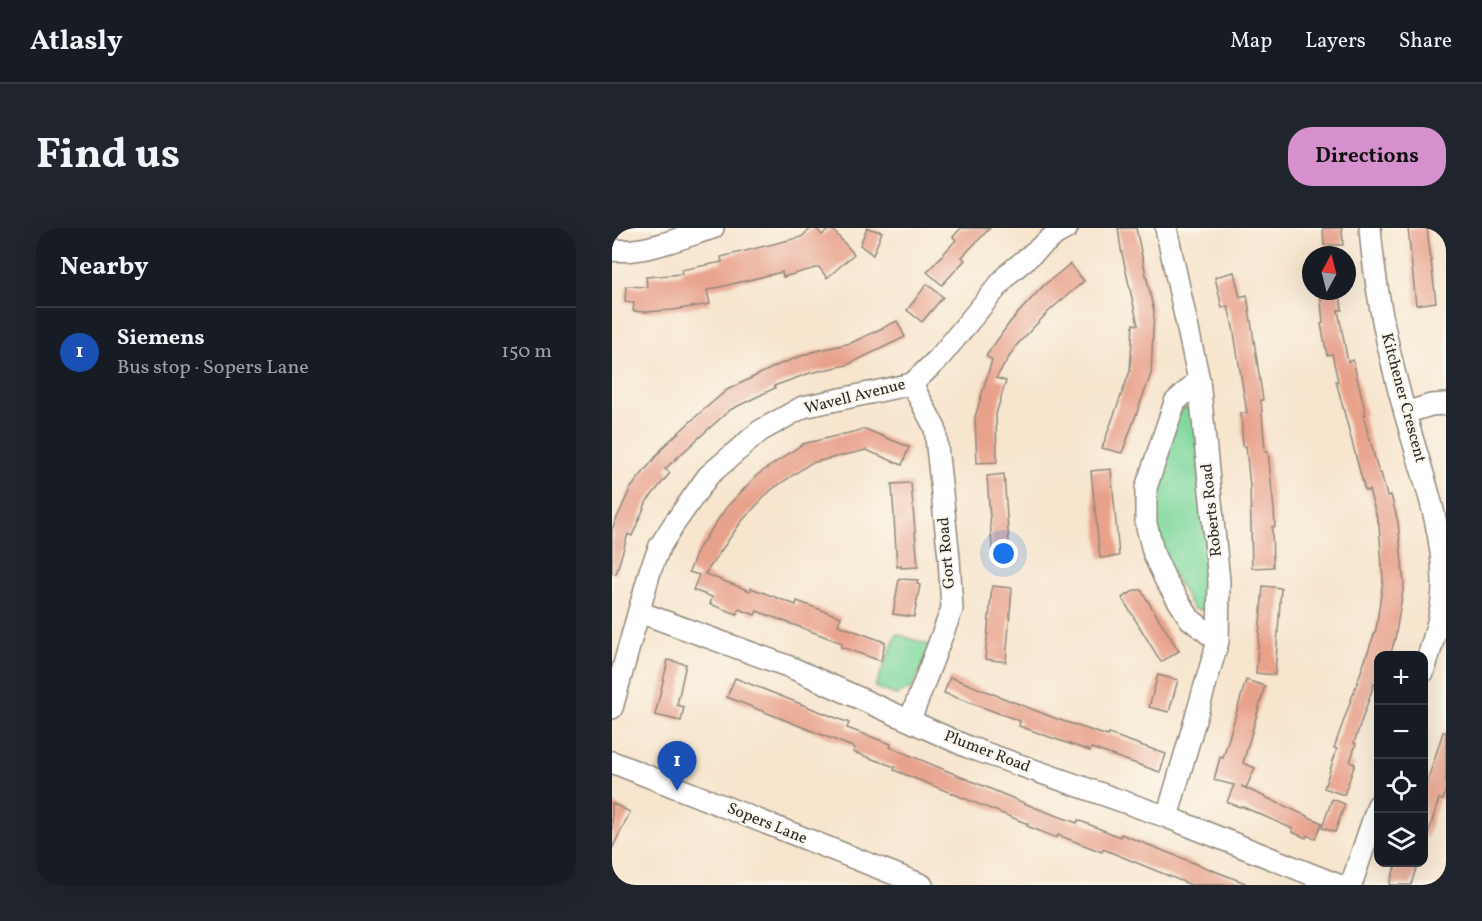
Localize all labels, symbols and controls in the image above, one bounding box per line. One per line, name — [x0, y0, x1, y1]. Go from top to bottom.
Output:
text: Atlasly — [30, 22, 123, 61]
text: Map — [1230, 27, 1272, 56]
text: Layers — [1305, 27, 1366, 56]
text: Share — [1399, 27, 1452, 56]
text: Find us — [36, 127, 180, 186]
button: Directions — [1288, 127, 1446, 186]
north arrow — [1302, 246, 1356, 300]
text: Nearby — [60, 249, 149, 285]
text: Siemens — [117, 323, 205, 354]
street label: Kitchener Crescent — [1375, 331, 1431, 466]
text: 1 — [75, 338, 84, 366]
text: 150 m — [501, 338, 552, 366]
text: Bus stop · Sopers Lane — [117, 354, 309, 382]
street label: Wavell Avenue — [802, 374, 908, 420]
street label: Roberts Road — [1196, 462, 1228, 558]
street label: Gort Road — [933, 516, 961, 590]
your location — [989, 539, 1018, 568]
map controls — [1374, 651, 1428, 867]
button: + — [1374, 651, 1428, 705]
button: − — [1374, 705, 1428, 759]
street label: Plumer Road — [941, 725, 1033, 779]
pin: 1 — [658, 742, 696, 791]
button: locate — [1374, 759, 1428, 813]
street label: Sopers Lane — [724, 798, 810, 850]
button: layers — [1374, 813, 1428, 867]

